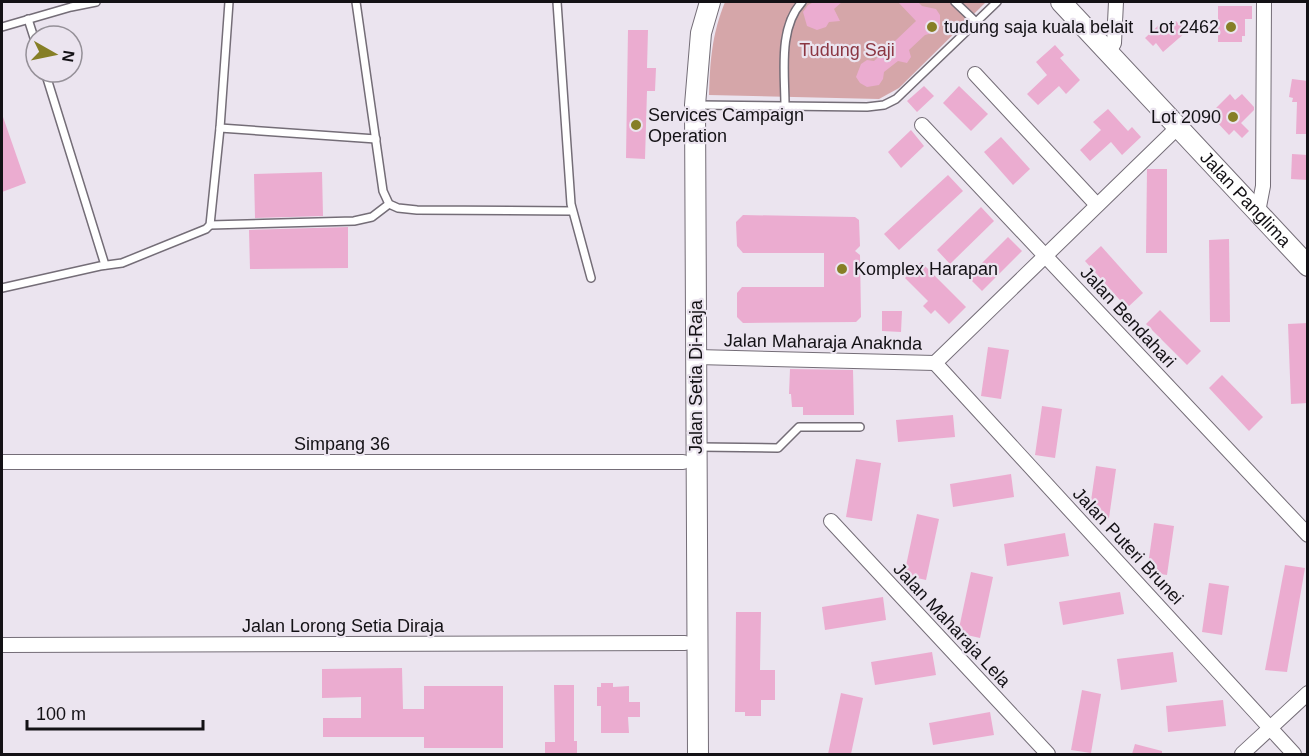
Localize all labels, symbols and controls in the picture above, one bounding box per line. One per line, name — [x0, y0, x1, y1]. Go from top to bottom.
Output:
place label: tudung saja kuala belait — [944, 17, 1133, 37]
place label: Lot 2462 — [1149, 17, 1219, 37]
marker: tudung saja kuala belait — [925, 20, 939, 34]
marker: Lot 2462 — [1224, 20, 1238, 34]
north arrow — [24, 24, 84, 84]
park label: Tudung Saji — [799, 40, 895, 60]
text: N — [59, 49, 78, 63]
place label: Services Campaign Operation — [648, 105, 804, 146]
place label: Lot 2090 — [1151, 107, 1221, 127]
marker: Lot 2090 — [1226, 110, 1240, 124]
marker: Services Campaign Operation — [629, 118, 643, 132]
street label: Jalan Panglima — [1196, 147, 1296, 252]
place label: Komplex Harapan — [854, 259, 998, 279]
marker: Komplex Harapan — [835, 262, 849, 276]
street label: Jalan Bendahari — [1076, 263, 1180, 371]
street label: Jalan Setia Di-Raja — [686, 299, 706, 454]
street label: Jalan Maharaja Anaknda — [724, 330, 923, 354]
street label: Simpang 36 — [294, 434, 390, 454]
street label: Jalan Puteri Brunei — [1069, 484, 1187, 608]
street label: Jalan Maharaja Lela — [889, 559, 1015, 692]
street label: Jalan Lorong Setia Diraja — [242, 616, 445, 636]
scale bar — [27, 693, 202, 731]
text: 100 m — [36, 704, 86, 724]

